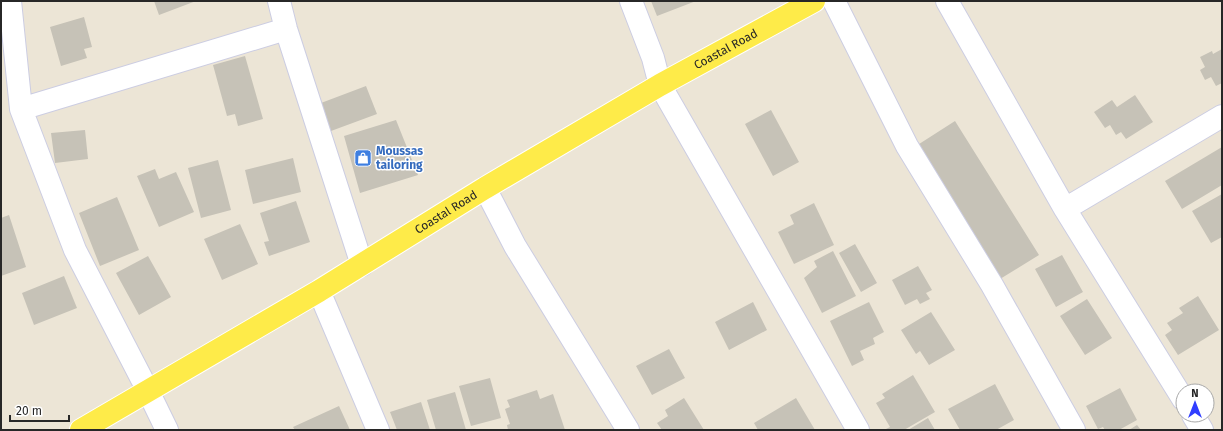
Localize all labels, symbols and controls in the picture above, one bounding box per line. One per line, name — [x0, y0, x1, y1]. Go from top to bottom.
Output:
street label: Coastal Road — [692, 26, 760, 72]
place label: Moussas tailoring — [376, 144, 423, 172]
shop icon: Moussas tailoring — [353, 148, 373, 168]
street label: Coastal Road — [412, 188, 480, 237]
north arrow — [1175, 383, 1215, 423]
text: N — [1191, 387, 1199, 400]
scale bar — [10, 397, 69, 423]
text: 20 m — [16, 404, 42, 418]

